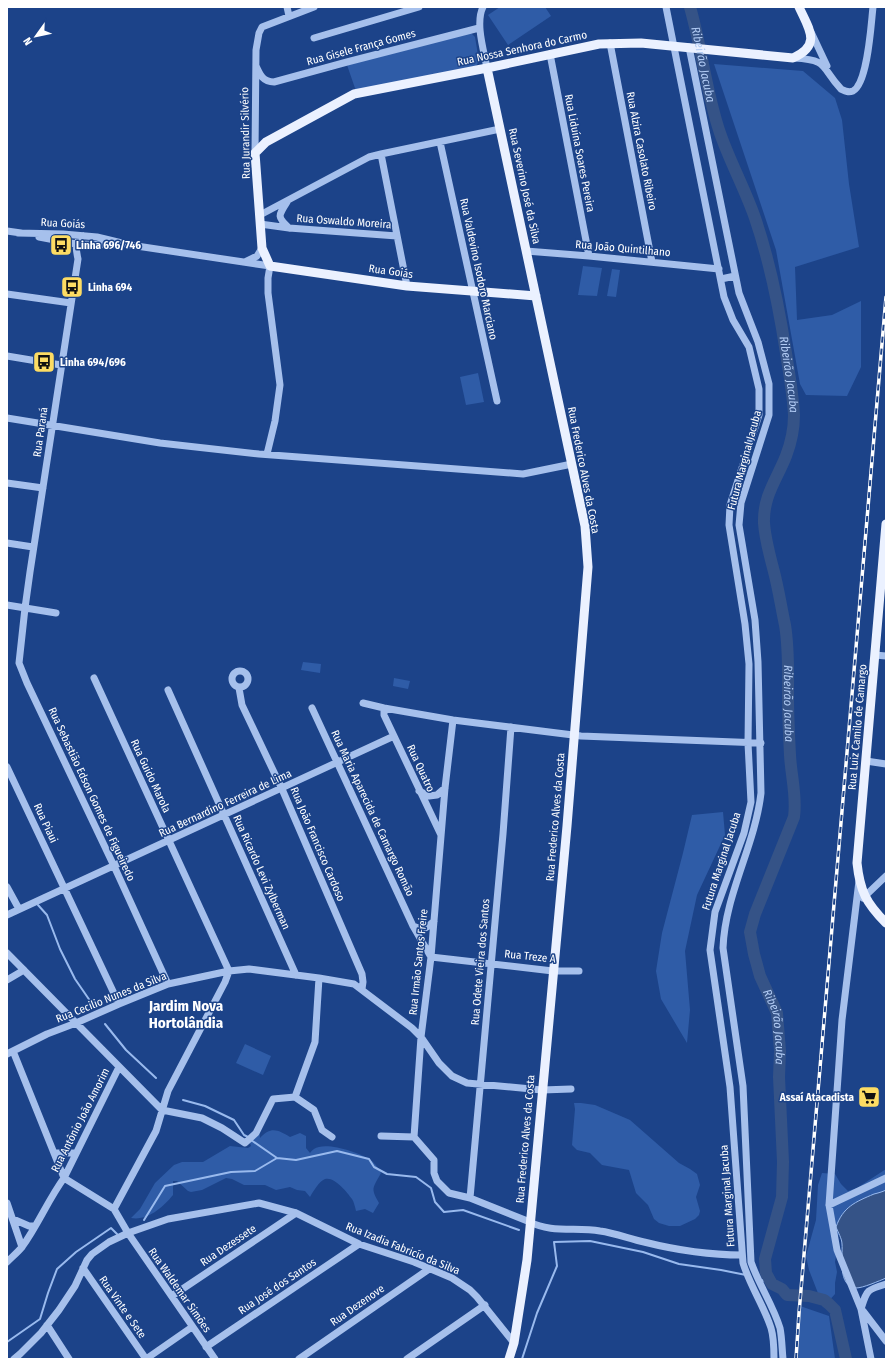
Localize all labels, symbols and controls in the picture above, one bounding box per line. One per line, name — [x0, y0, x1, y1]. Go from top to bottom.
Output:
north arrow — [16, 16, 56, 56]
water label: Ribeirão Jacuba — [688, 25, 718, 104]
street label: Rua Gisele França Gomes — [305, 27, 417, 68]
street label: Rua Nossa Senhora do Carmo — [456, 28, 588, 69]
text: N — [21, 35, 35, 47]
street label: Rua Jurandir Silvério — [238, 87, 253, 179]
street label: Rua Alzira Casolato Ribeiro — [624, 91, 659, 212]
street label: Rua Liduína Soares Pereira — [562, 93, 597, 213]
street label: Rua Severino José da Silva — [506, 127, 543, 245]
street label: Rua Valdevino Isodoro Marciano — [457, 197, 500, 341]
street label: Rua Oswaldo Moreira — [296, 212, 392, 231]
street label: Rua Goiás — [40, 216, 86, 231]
bus stop icon: Linha 696/746 — [48, 232, 74, 258]
street label: Rua João Quintilhano — [575, 238, 671, 259]
place label: Linha 696/746 — [76, 239, 141, 252]
street label: Rua Goiás — [368, 262, 414, 281]
bus stop icon: Linha 694 — [59, 274, 85, 300]
place label: Linha 694 — [88, 281, 132, 294]
water label: Ribeirão Jacuba — [776, 335, 801, 413]
bus stop icon: Linha 694/696 — [31, 349, 57, 375]
place label: Linha 694/696 — [60, 356, 126, 369]
street label: Rua Paraná — [31, 406, 50, 458]
street label: Rua Frederico Alves da Costa — [565, 406, 602, 535]
street label: Futura Marginal Jacuba — [725, 409, 764, 511]
street label: Rua Luiz Camilo de Camargo — [846, 663, 869, 791]
water label: Ribeirão Jacuba — [781, 665, 796, 742]
street label: Rua Sebastião Edson Gomes de Figueiredo — [45, 705, 138, 883]
street label: Rua Maria Aparecida de Camargo Romão — [328, 728, 417, 898]
street label: Rua Guido Marola — [128, 737, 173, 815]
street label: Rua Quatro — [404, 742, 437, 794]
street label: Rua Frederico Alves da Costa — [543, 752, 568, 882]
street label: Rua Bernardino Ferreira de Lima — [157, 767, 294, 840]
street label: Rua João Francisco Cardoso — [288, 785, 348, 903]
street label: Rua Piaui — [31, 801, 60, 845]
street label: Futura Marginal Jacuba — [699, 810, 743, 912]
street label: Rua Ricardo Levi Zylberman — [230, 813, 293, 932]
street label: Rua Odete Vieira dos Santos — [468, 898, 493, 1026]
street label: Rua Irmão Santos Freire — [406, 908, 431, 1016]
street label: Rua Treze A — [504, 947, 556, 966]
street label: Rua Cecilio Nunes da Silva — [54, 969, 168, 1026]
water label: Ribeirão Jacuba — [760, 987, 787, 1065]
district label: Jardim Nova Hortolândia — [148, 997, 224, 1032]
street label: Rua Antônio João Amorim — [49, 1066, 112, 1174]
street label: Rua Frederico Alves da Costa — [513, 1074, 538, 1204]
supermarket icon: Assaí Atacadista — [856, 1084, 882, 1110]
place label: Assaí Atacadista — [779, 1091, 855, 1104]
street label: Futura Marginal Jacuba — [717, 1144, 738, 1247]
street label: Rua Izadia Fabricío da Silva — [344, 1220, 462, 1277]
street label: Rua Dezessete — [198, 1222, 259, 1269]
street label: Rua Waldemar Simões — [146, 1246, 214, 1335]
street label: Rua José dos Santos — [236, 1255, 319, 1317]
street label: Rua Vinte e Sete — [96, 1274, 149, 1341]
street label: Rua Dezenove — [328, 1282, 387, 1329]

